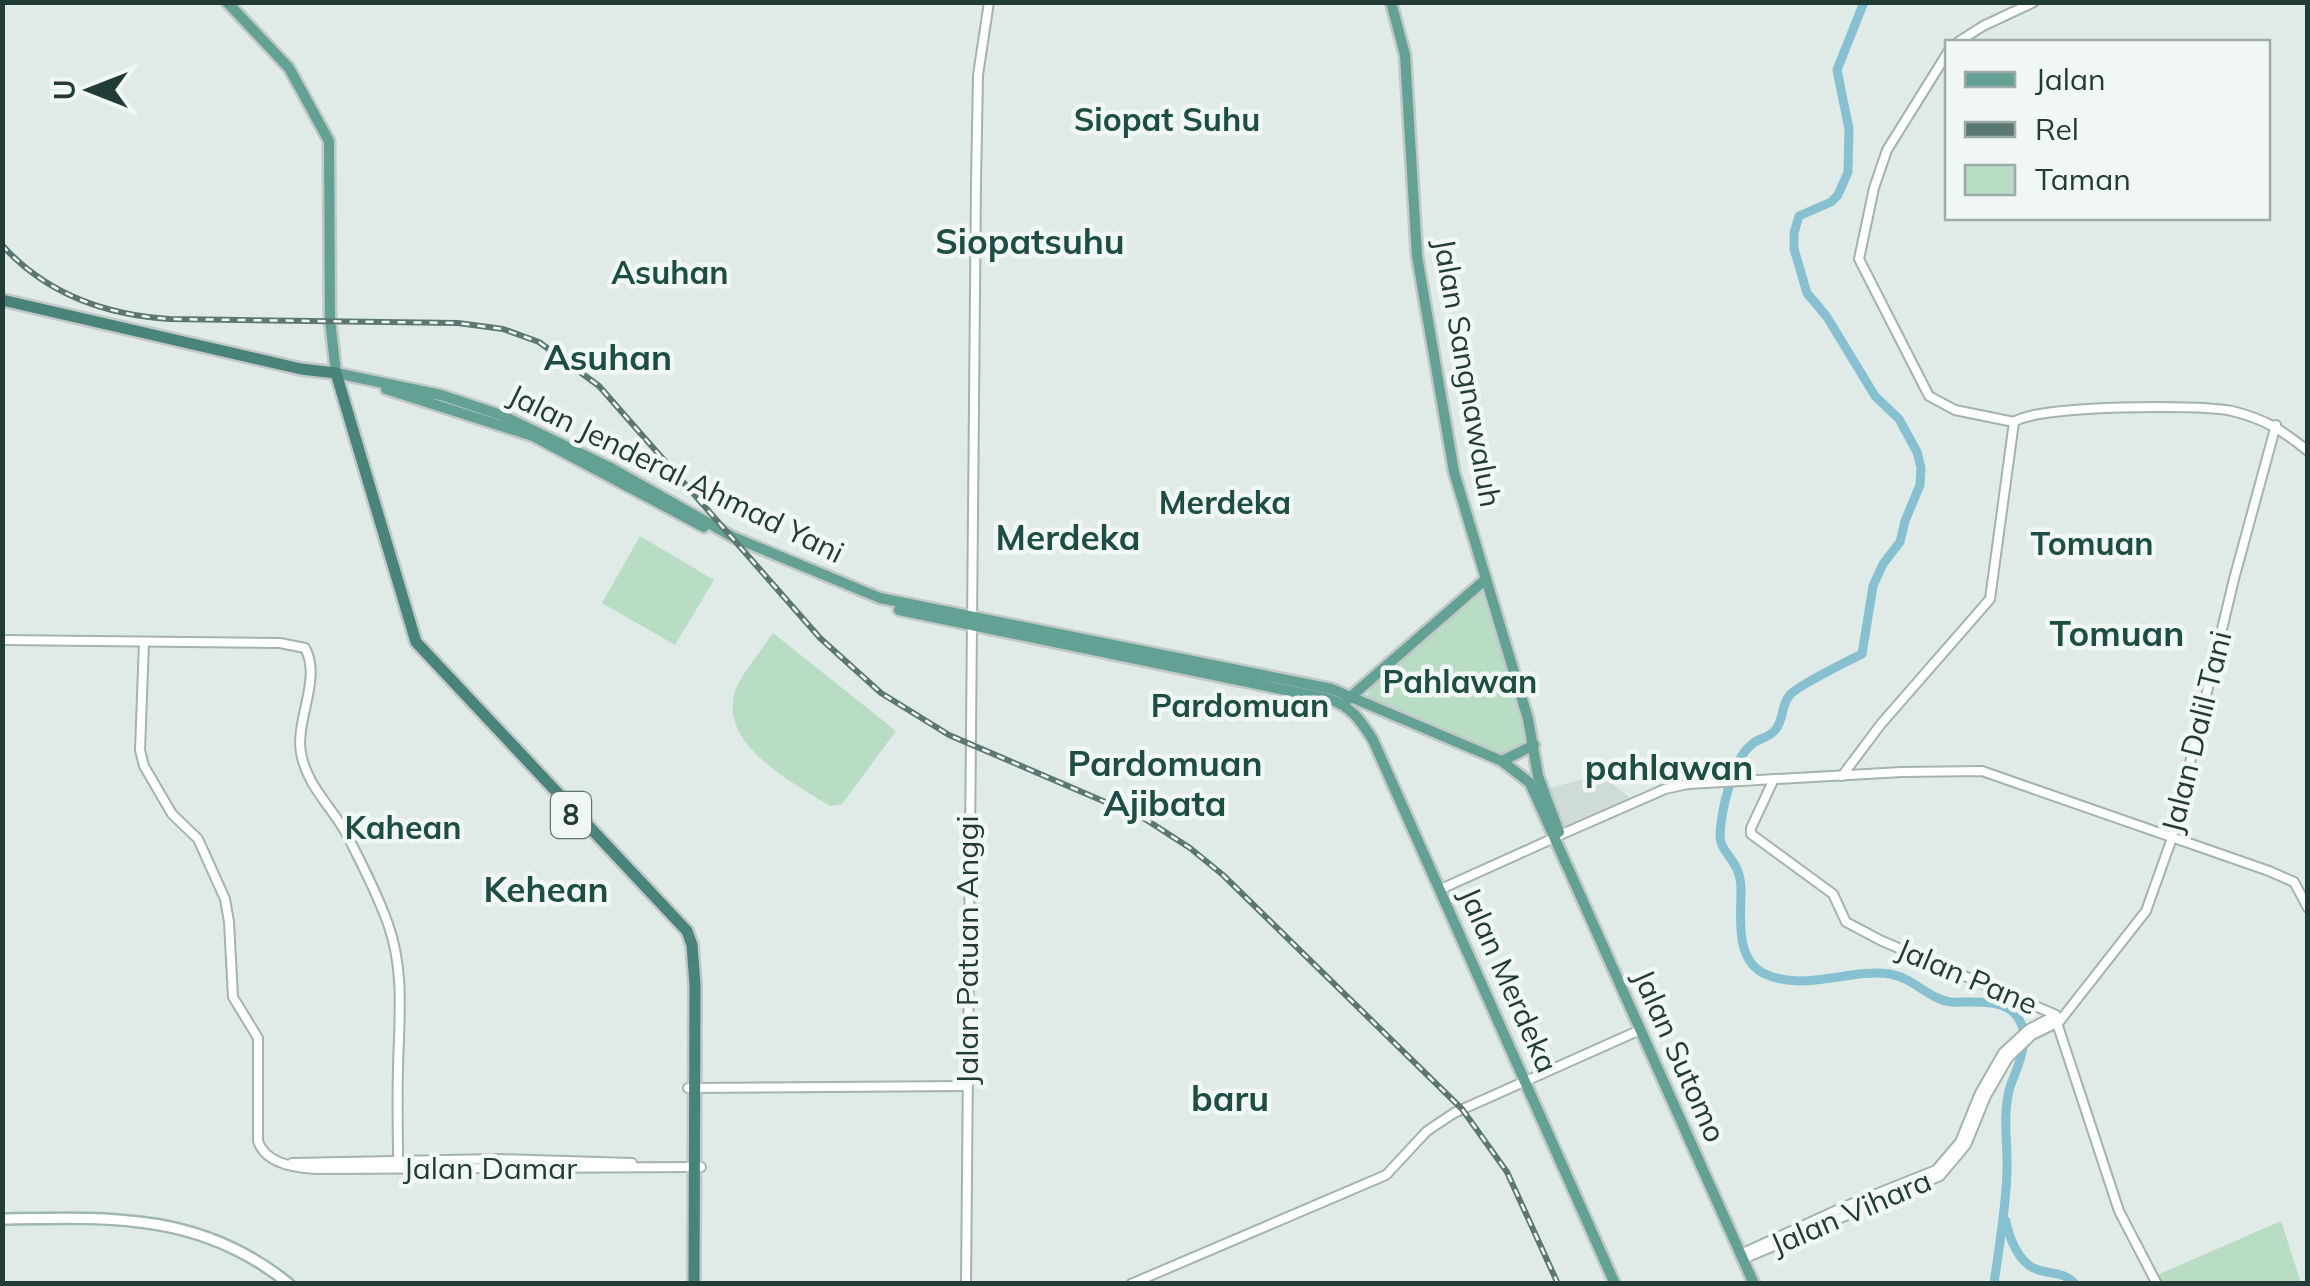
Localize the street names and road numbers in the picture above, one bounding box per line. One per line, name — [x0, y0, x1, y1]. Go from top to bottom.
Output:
street label: Jalan Sangnawaluh — [1426, 236, 1510, 510]
street label: Jalan Jenderal Ahmad Yani — [502, 375, 850, 571]
street label: Jalan Dalil Tani — [2153, 627, 2239, 837]
road number: 8 — [551, 792, 591, 838]
street label: Jalan Patuan Anggi — [948, 815, 986, 1085]
street label: Jalan Merdeka — [1451, 881, 1567, 1078]
street label: Jalan Pane — [1891, 929, 2043, 1023]
street label: Jalan Sutomo — [1625, 963, 1735, 1148]
street label: Jalan Damar — [403, 1149, 577, 1187]
street label: Jalan Vihara — [1765, 1161, 1937, 1263]

